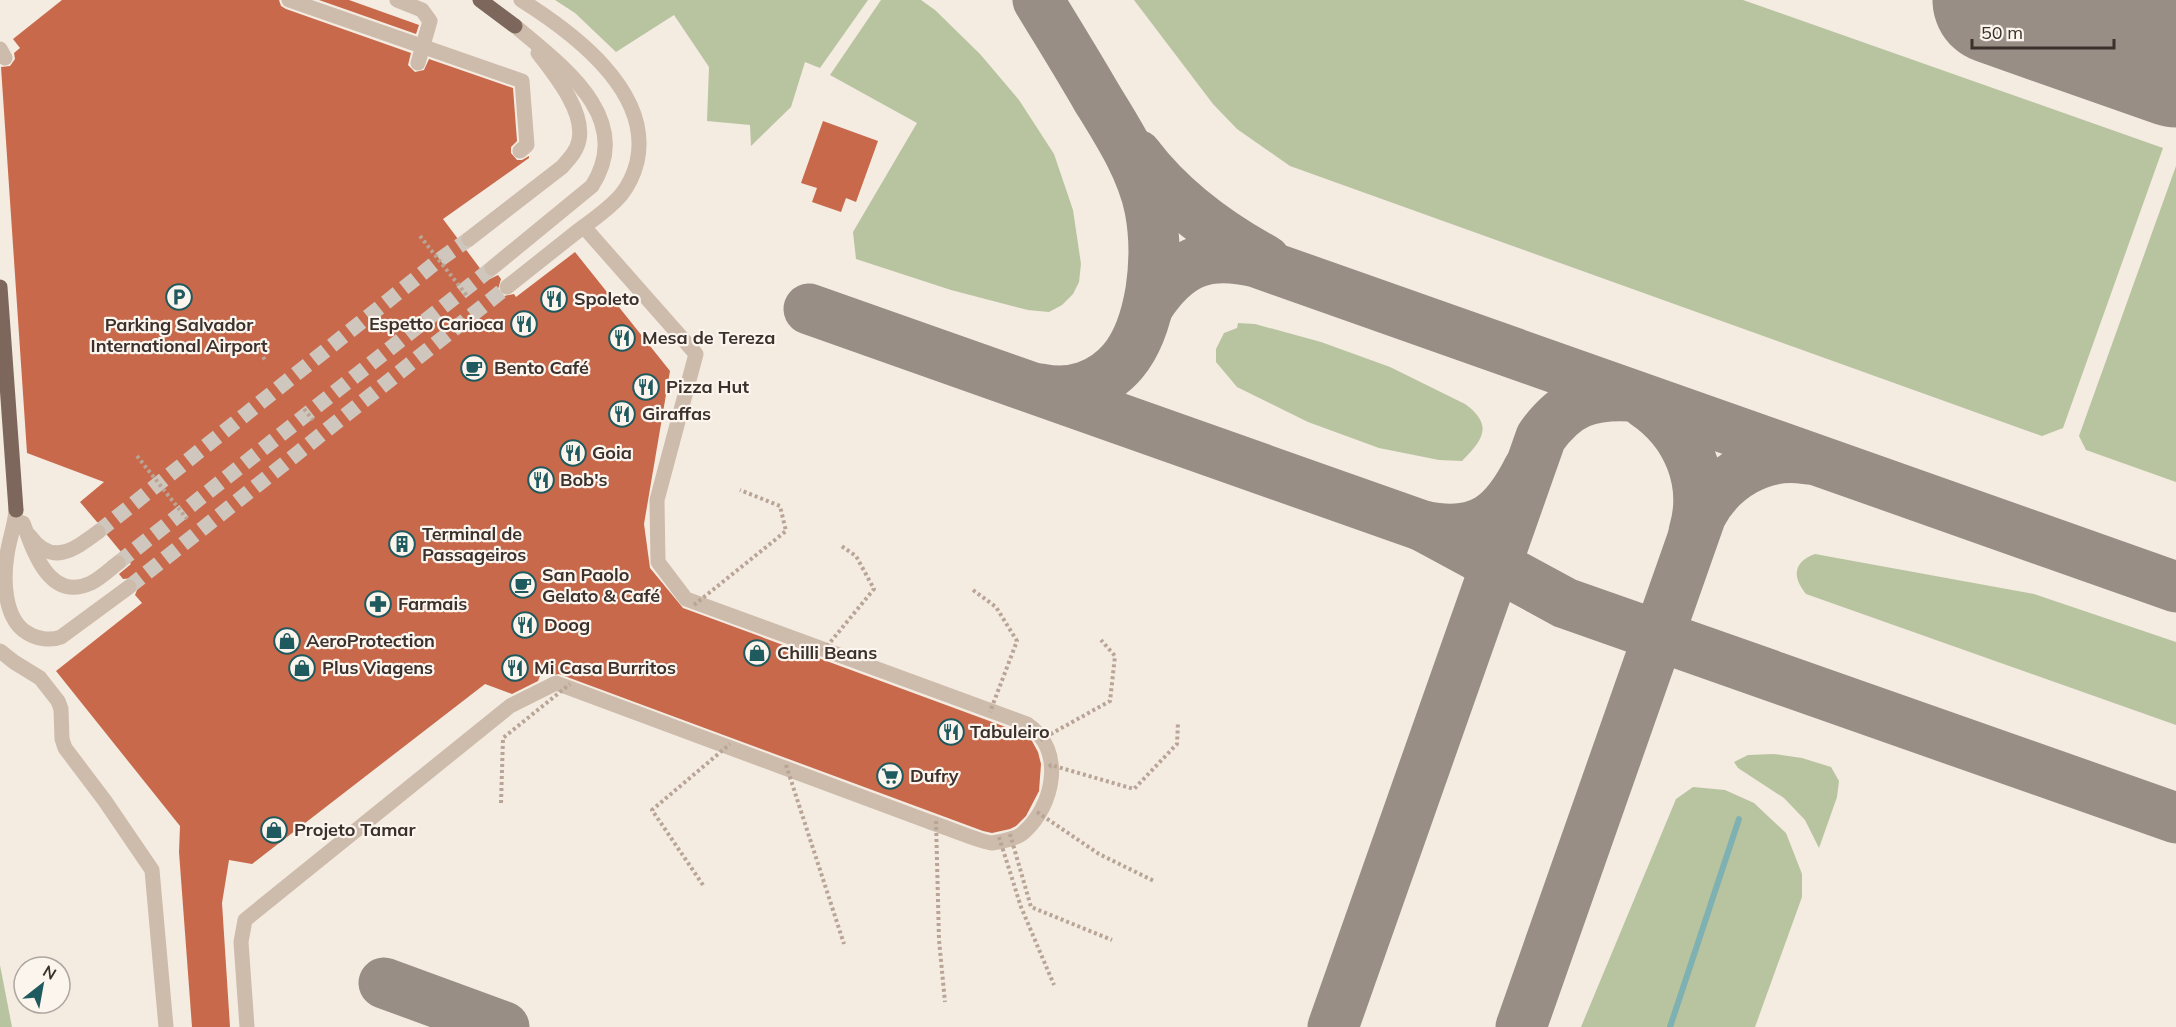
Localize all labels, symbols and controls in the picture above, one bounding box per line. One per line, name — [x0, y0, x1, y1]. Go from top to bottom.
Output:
scale bar — [1972, 12, 2114, 50]
text: 50 m — [1981, 21, 2023, 44]
parking icon: Parking Salvador International Airport — [164, 282, 194, 312]
restaurant icon: Spoleto — [539, 284, 569, 314]
place label: Spoleto — [574, 287, 639, 310]
restaurant icon: Espetto Carioca — [509, 309, 539, 339]
place label: Espetto Carioca — [369, 312, 504, 335]
place label: Parking Salvador International Airport — [91, 313, 268, 357]
restaurant icon: Mesa de Tereza — [607, 323, 637, 353]
place label: Mesa de Tereza — [642, 326, 775, 349]
cafe icon: Bento Café — [459, 353, 489, 383]
place label: Bento Café — [494, 356, 589, 379]
restaurant icon: Pizza Hut — [631, 372, 661, 402]
place label: Pizza Hut — [666, 375, 749, 398]
restaurant icon: Giraffas — [607, 399, 637, 429]
place label: Giraffas — [642, 402, 711, 425]
restaurant icon: Goia — [558, 438, 588, 468]
place label: Goia — [592, 441, 632, 464]
restaurant icon: Bob's — [526, 465, 556, 495]
place label: Bob's — [560, 468, 608, 491]
place label: Terminal de Passageiros — [422, 522, 526, 566]
building icon: Terminal de Passageiros — [387, 529, 417, 559]
place label: San Paolo Gelato & Café — [542, 563, 660, 607]
cafe icon: San Paolo Gelato & Café — [508, 570, 538, 600]
pharmacy icon: Farmais — [363, 589, 393, 619]
place label: Farmais — [398, 592, 467, 615]
restaurant icon: Doog — [510, 610, 540, 640]
place label: Doog — [544, 613, 590, 636]
shop icon: AeroProtection — [272, 626, 302, 656]
place label: AeroProtection — [306, 629, 435, 652]
shop icon: Chilli Beans — [742, 638, 772, 668]
place label: Chilli Beans — [777, 641, 877, 664]
shop icon: Plus Viagens — [287, 653, 317, 683]
restaurant icon: Mi Casa Burritos — [500, 653, 530, 683]
place label: Plus Viagens — [322, 656, 433, 679]
place label: Mi Casa Burritos — [534, 656, 676, 679]
restaurant icon: Tabuleiro — [936, 717, 966, 747]
place label: Tabuleiro — [970, 720, 1050, 743]
supermarket icon: Dufry — [875, 761, 905, 791]
place label: Dufry — [910, 764, 959, 787]
shop icon: Projeto Tamar — [259, 815, 289, 845]
place label: Projeto Tamar — [294, 818, 416, 841]
north arrow — [12, 955, 72, 1015]
text: N — [39, 960, 60, 984]

